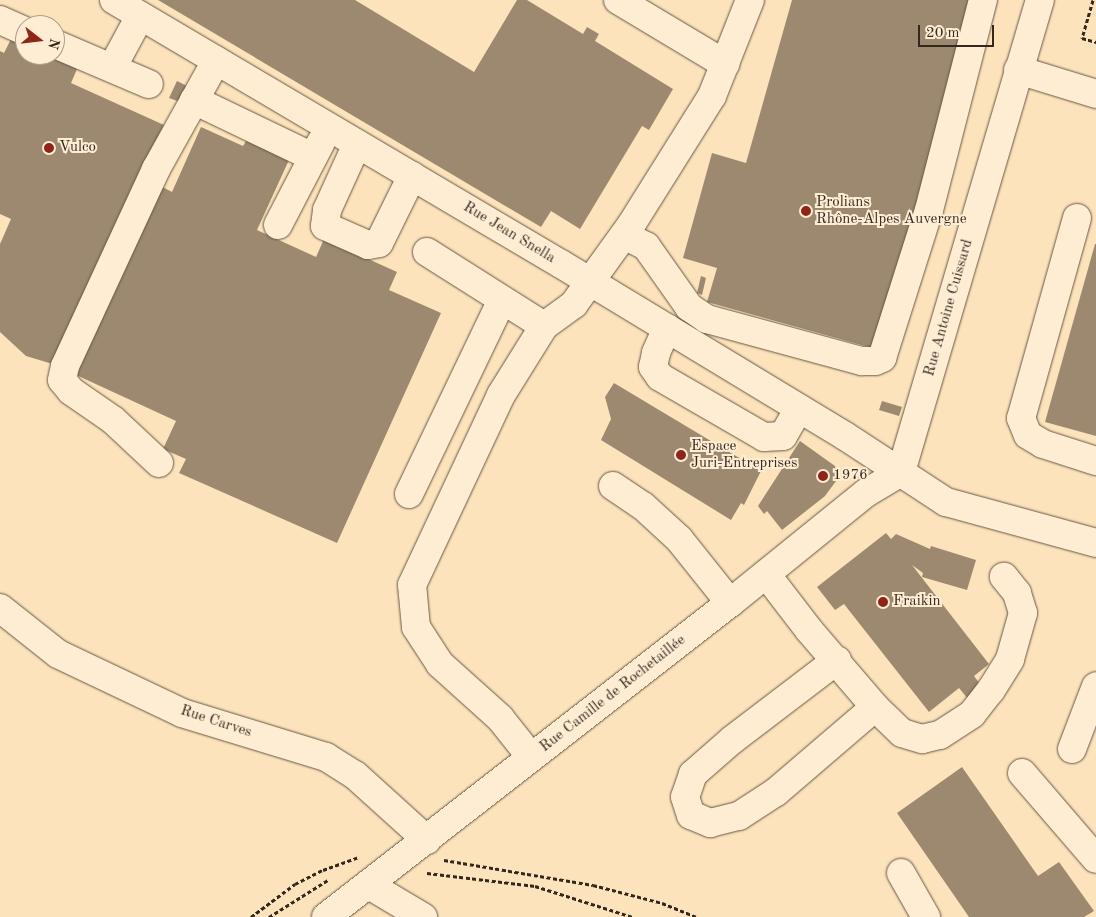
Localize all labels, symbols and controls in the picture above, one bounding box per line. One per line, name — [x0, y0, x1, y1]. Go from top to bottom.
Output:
north arrow — [15, 15, 65, 65]
scale bar — [921, 15, 997, 47]
text: 20 m — [926, 26, 960, 41]
text: N — [45, 37, 62, 51]
place label: Vulco — [59, 139, 96, 157]
marker: Vulco — [43, 142, 55, 154]
place label: Prolians Rhône-Alpes Auvergne — [816, 193, 967, 228]
street label: Rue Jean Snella — [460, 198, 558, 268]
marker: Prolians Rhône-Alpes Auvergne — [800, 205, 812, 217]
street label: Rue Antoine Cuissard — [921, 237, 977, 379]
place label: Espace Juri-Entreprises — [691, 437, 797, 472]
marker: Espace Juri-Entreprises — [675, 449, 687, 461]
place label: 1976 — [833, 467, 868, 485]
marker: 1976 — [817, 470, 829, 482]
place label: Fraikin — [893, 593, 941, 611]
marker: Fraikin — [877, 596, 889, 608]
street label: Rue Camille de Rochetaillée — [537, 632, 689, 756]
street label: Rue Carves — [178, 702, 254, 742]

